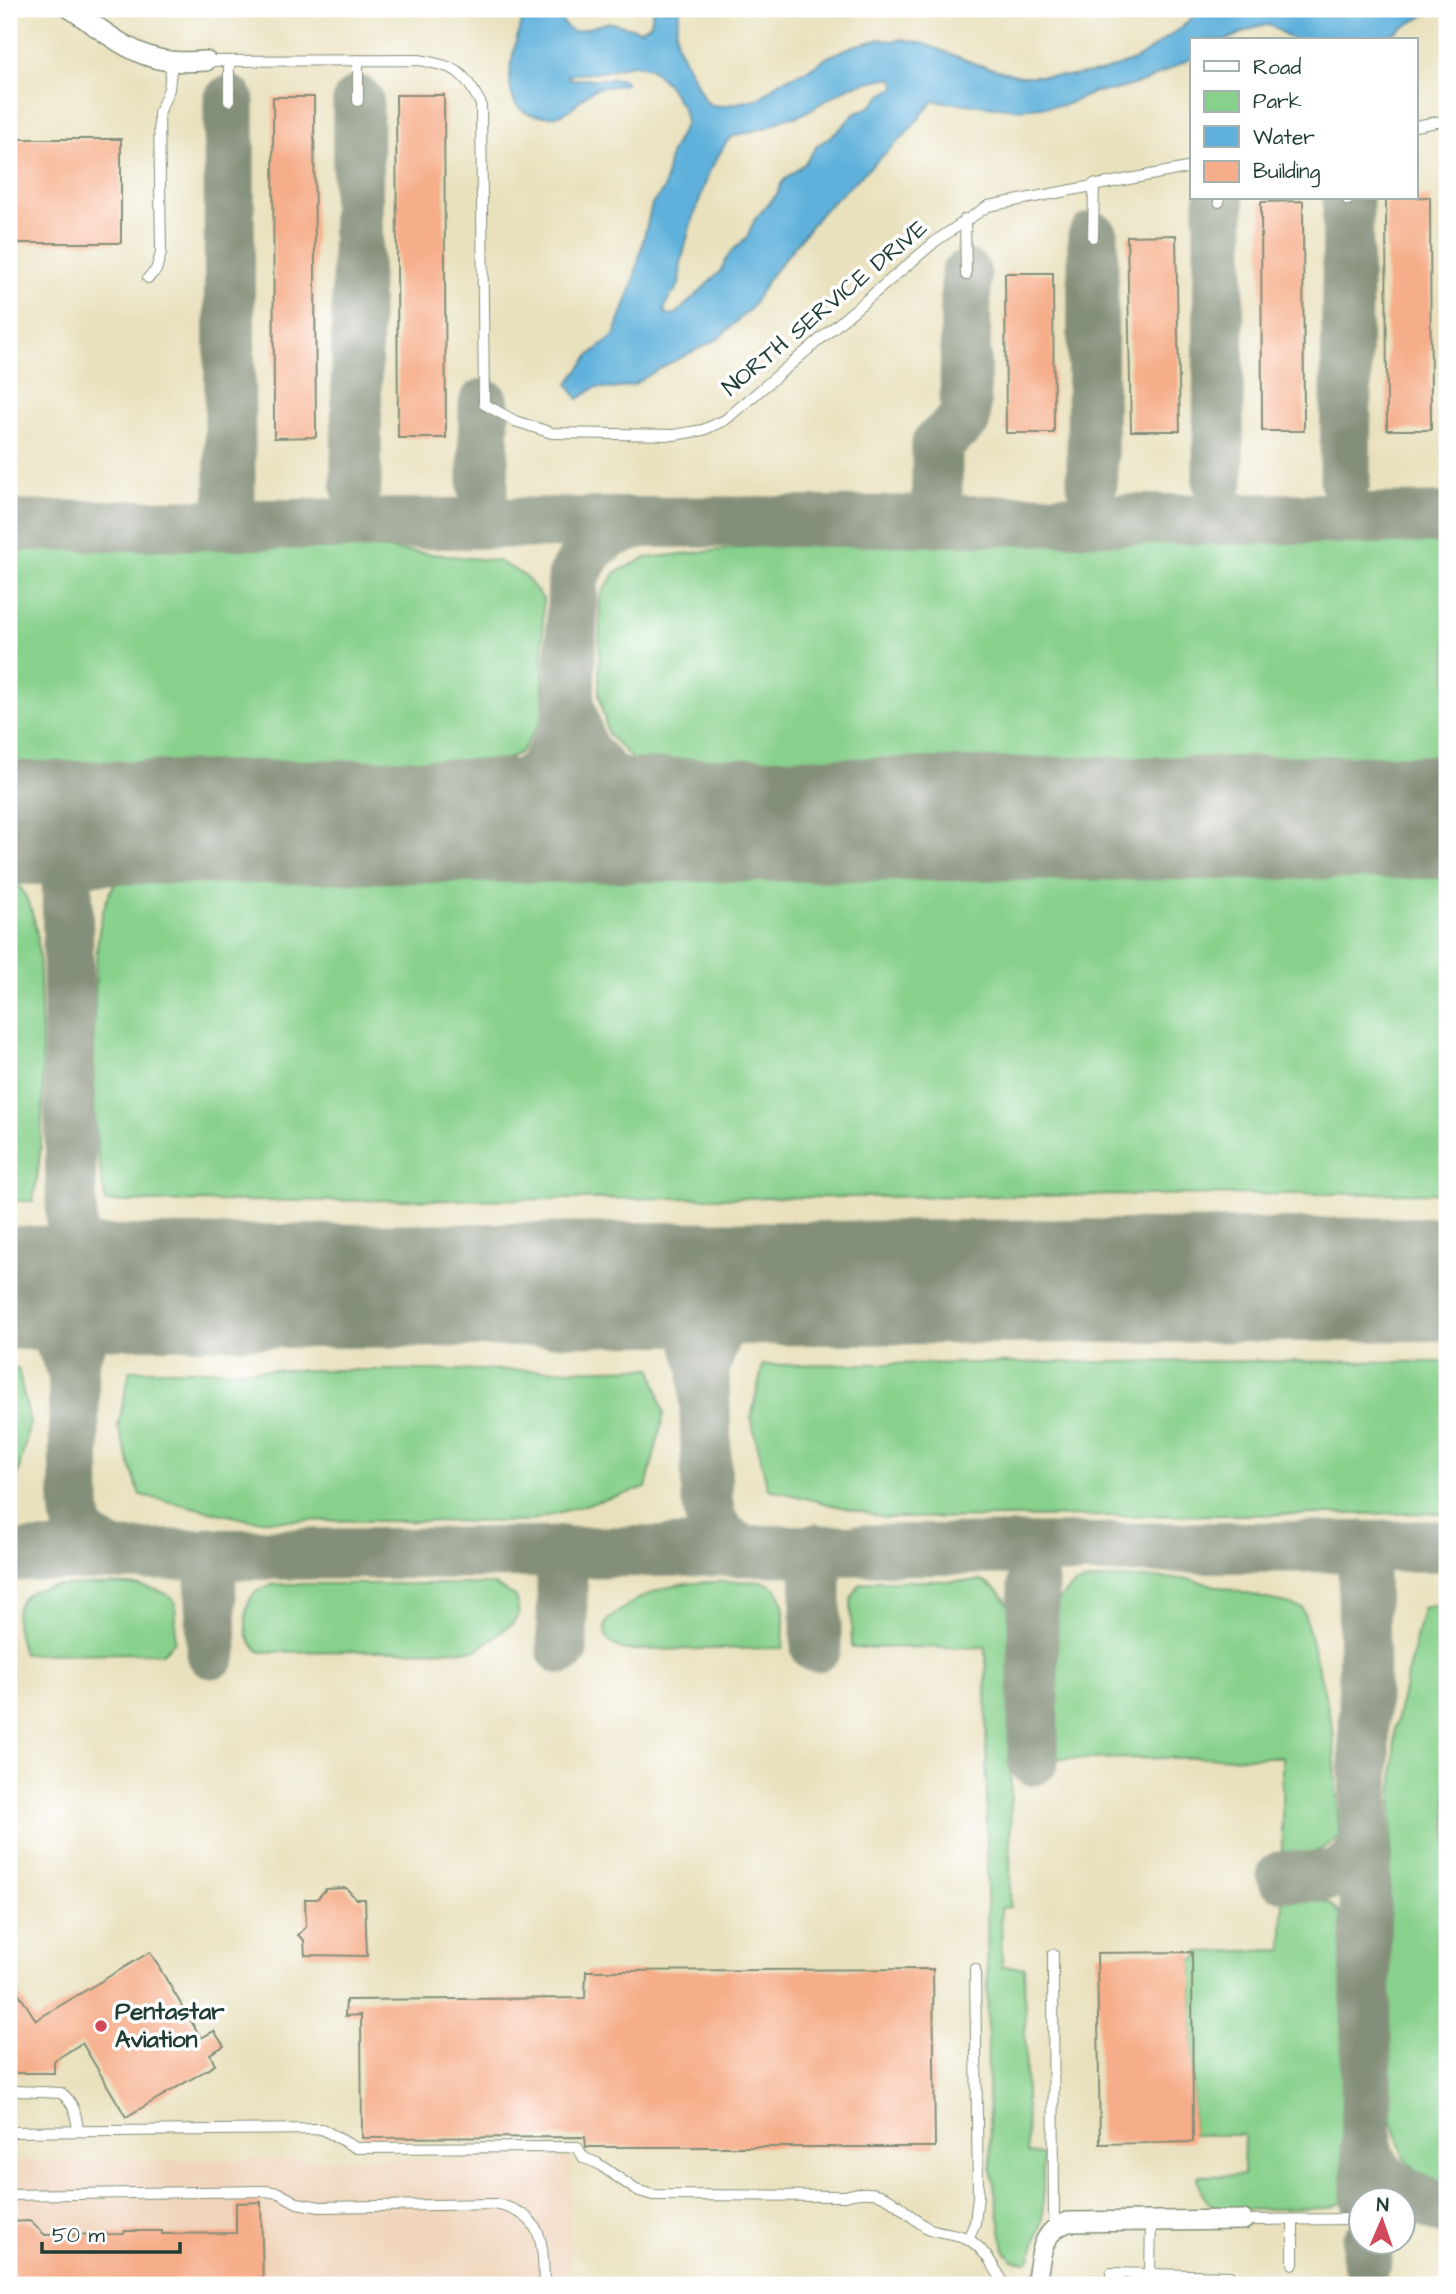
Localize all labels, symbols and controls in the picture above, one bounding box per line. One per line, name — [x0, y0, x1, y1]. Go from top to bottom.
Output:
legend — [1190, 38, 1418, 200]
text: Road — [1253, 53, 1301, 82]
text: Park — [1253, 87, 1302, 116]
text: Water — [1253, 123, 1315, 152]
text: Building — [1253, 157, 1321, 188]
street label: NORTH SERVICE DRIVE — [715, 212, 935, 404]
place label: Pentastar Aviation — [115, 1995, 225, 2057]
marker: Pentastar Aviation — [93, 2018, 109, 2034]
north arrow — [1348, 2186, 1418, 2256]
text: N — [1376, 2192, 1389, 2219]
scale bar — [42, 2210, 180, 2254]
text: 50 m — [52, 2221, 106, 2250]

